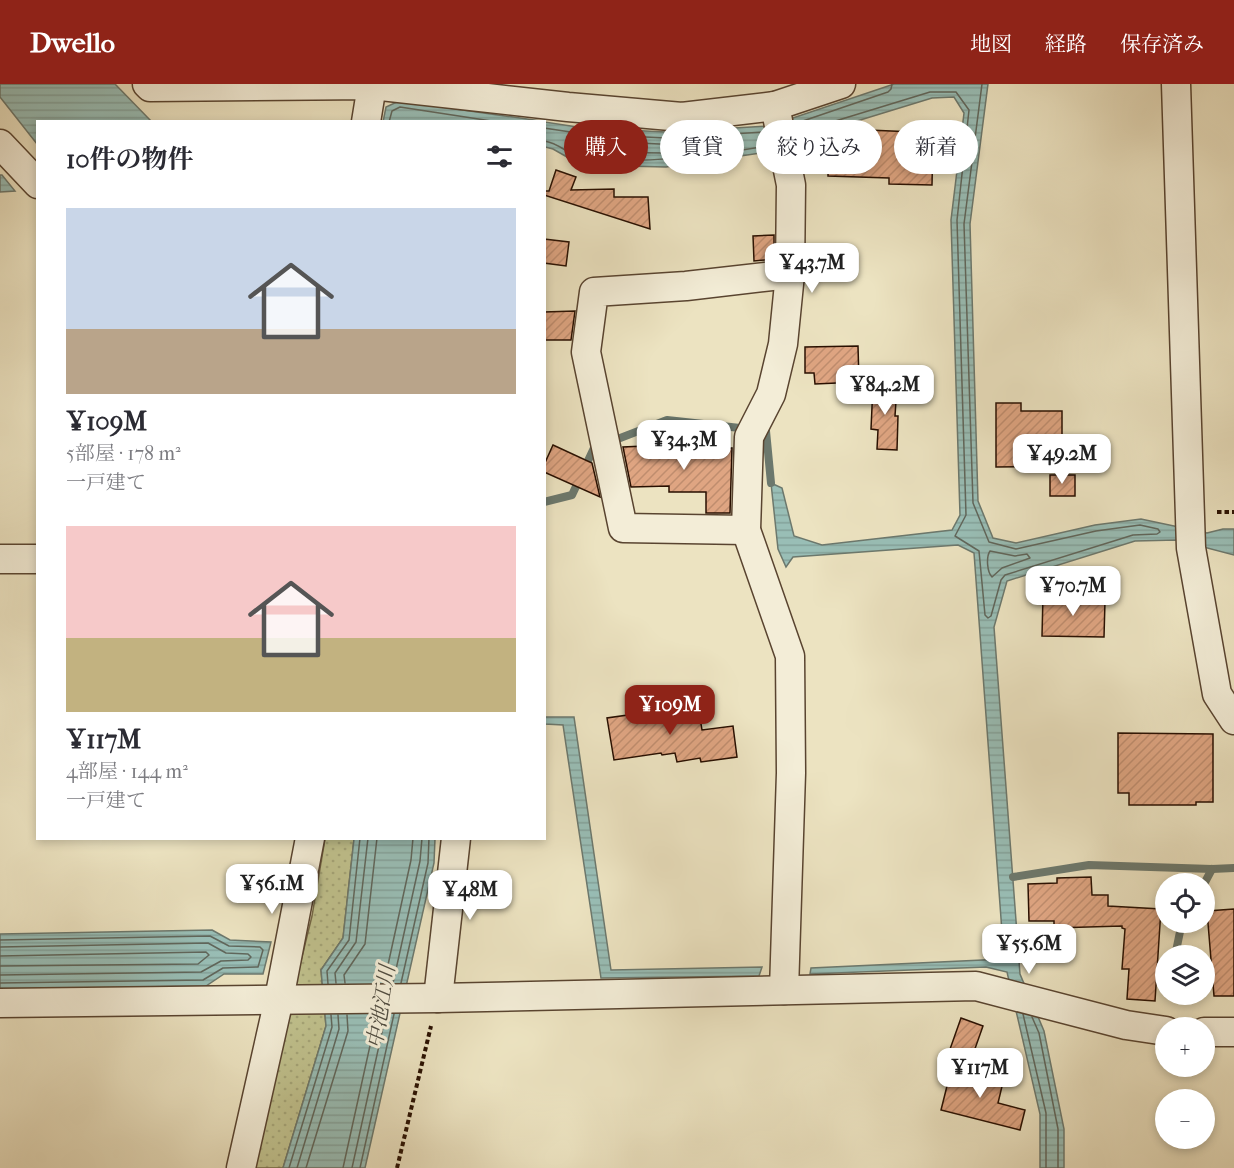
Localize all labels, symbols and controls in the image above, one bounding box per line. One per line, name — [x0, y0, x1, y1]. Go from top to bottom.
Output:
text: Dwello — [30, 26, 115, 59]
text: 地図 — [970, 32, 1012, 56]
text: 経路 — [1045, 32, 1087, 56]
text: 保存済み — [1120, 32, 1204, 56]
chip: 購入 — [564, 120, 648, 174]
chip: 賃貸 — [660, 120, 744, 174]
chip: 絞り込み — [756, 120, 882, 174]
chip: 新着 — [894, 120, 978, 174]
icon: filters — [483, 140, 516, 173]
text: 10件の物件 — [66, 144, 193, 175]
pin: ¥43.7M — [763, 243, 861, 294]
icon: home — [237, 247, 345, 355]
text: ¥43.7M — [779, 251, 845, 274]
pin: ¥84.2M — [836, 365, 934, 416]
text: ¥84.2M — [850, 373, 920, 396]
text: ¥109M — [66, 406, 147, 437]
pin: ¥34.3M — [635, 420, 733, 471]
text: ¥34.3M — [651, 428, 717, 451]
pin: ¥49.2M — [1013, 434, 1111, 485]
text: 5部屋 · 178 m² — [66, 442, 181, 465]
text: ¥49.2M — [1027, 442, 1097, 465]
text: 一戸建て — [66, 471, 146, 494]
icon: home — [237, 565, 345, 673]
pin: ¥70.7M — [1024, 566, 1122, 617]
text: ¥70.7M — [1040, 574, 1106, 597]
pin: ¥109M — [628, 685, 712, 736]
text: ¥109M — [639, 693, 701, 716]
text: ¥117M — [66, 724, 141, 755]
text: 4部屋 · 144 m² — [66, 760, 188, 783]
text: 一戸建て — [66, 789, 146, 812]
pin: ¥56.1M — [223, 864, 321, 915]
pin: ¥48M — [434, 870, 506, 921]
text: ¥56.1M — [240, 872, 304, 895]
map controls — [1155, 873, 1215, 1149]
button: locate — [1155, 873, 1215, 933]
text: ¥48M — [442, 878, 498, 901]
pin: ¥55.6M — [980, 924, 1078, 975]
text: ¥55.6M — [996, 932, 1062, 955]
button: layers — [1155, 945, 1215, 1005]
water label: 中池江川 — [363, 962, 400, 1050]
button: + — [1155, 1017, 1215, 1077]
pin: ¥117M — [938, 1048, 1022, 1099]
text: ¥117M — [951, 1056, 1009, 1079]
button: − — [1155, 1089, 1215, 1149]

